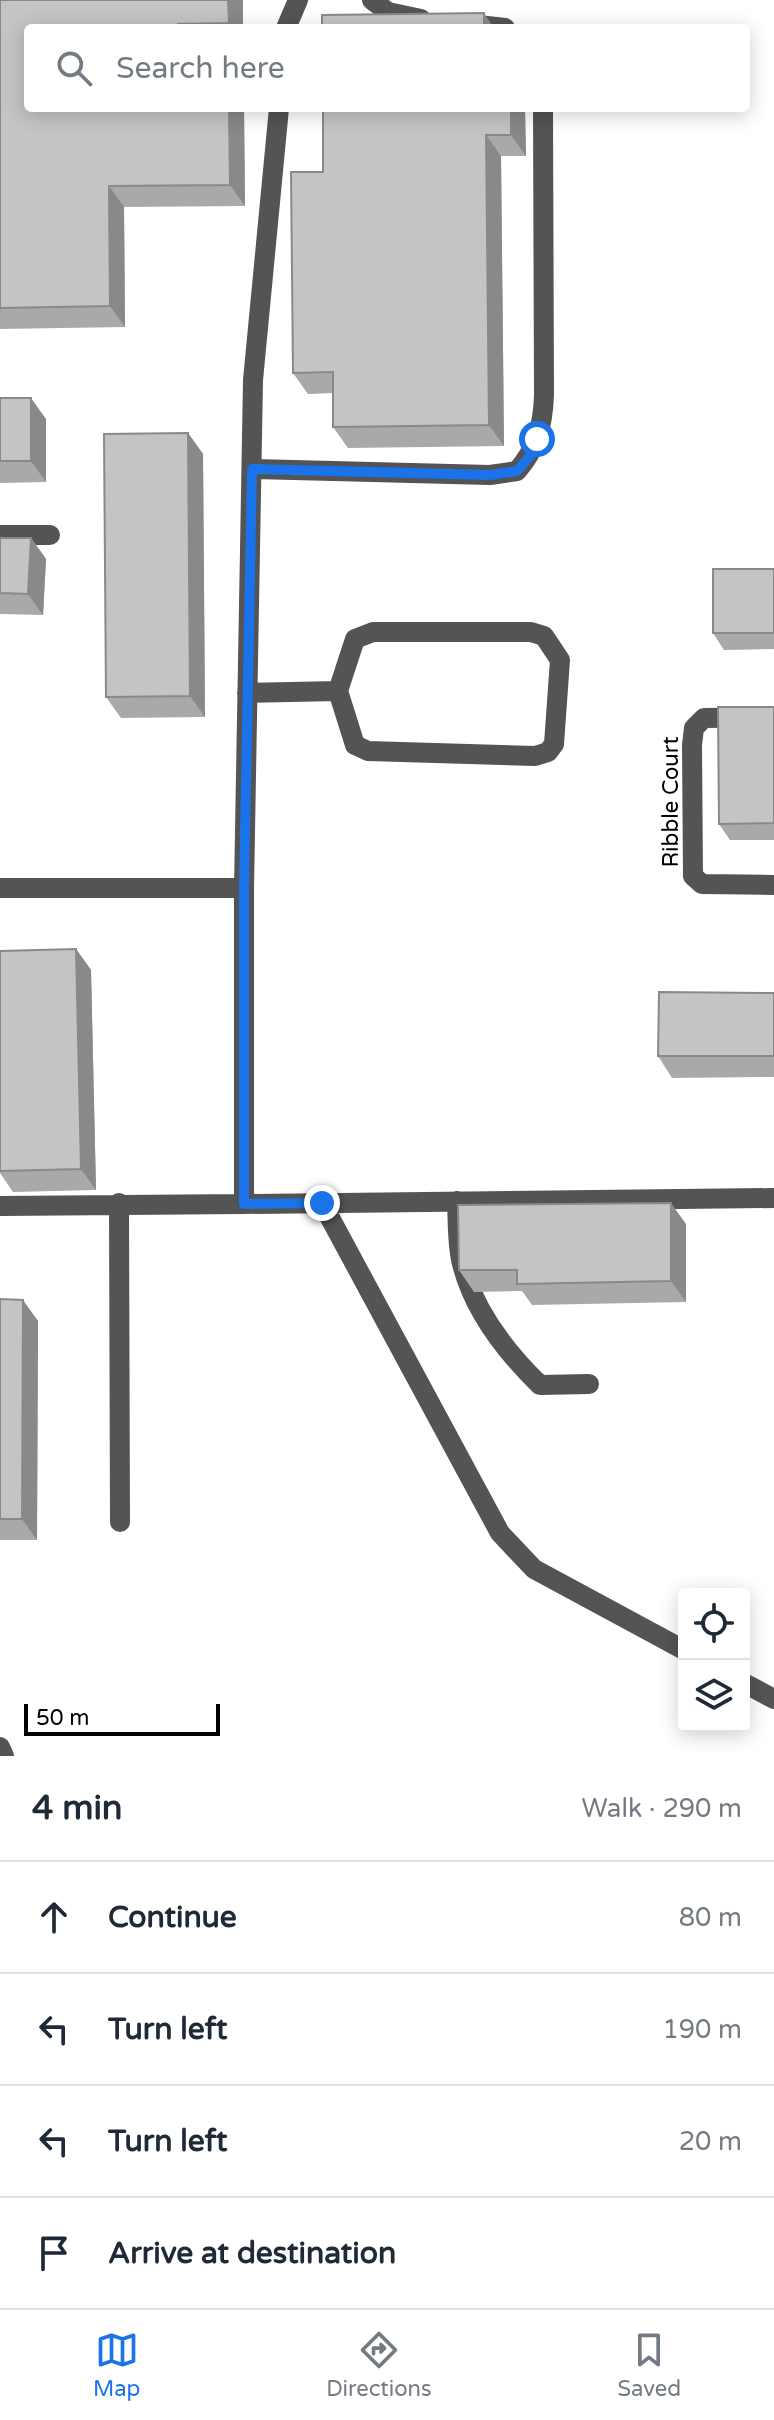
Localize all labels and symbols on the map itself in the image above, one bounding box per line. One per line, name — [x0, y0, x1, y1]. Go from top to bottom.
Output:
route start — [519, 421, 555, 457]
street label: Ribble Court — [658, 736, 684, 868]
route end — [304, 1185, 340, 1221]
scale bar — [24, 1700, 220, 1736]

